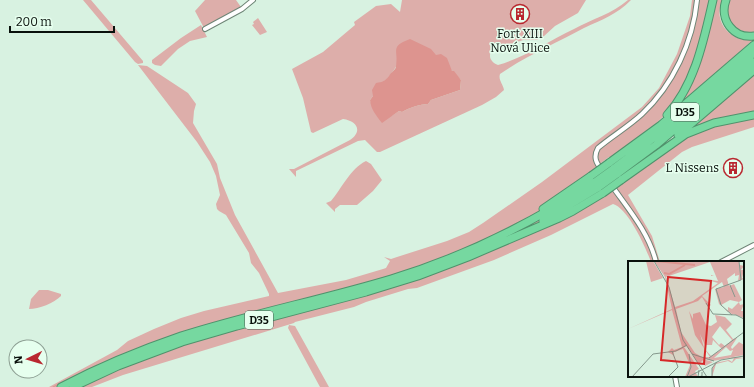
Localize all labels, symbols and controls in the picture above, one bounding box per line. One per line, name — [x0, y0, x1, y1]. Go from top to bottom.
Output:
building icon: Fort XIII Nová Ulice — [509, 3, 531, 25]
scale bar — [10, 8, 114, 34]
text: 200 m — [16, 15, 52, 29]
place label: Fort XIII Nová Ulice — [490, 27, 550, 55]
road number: D35 — [671, 103, 699, 121]
building icon: L Nissens — [722, 157, 744, 179]
place label: L Nissens — [666, 161, 719, 175]
inset map — [628, 261, 744, 377]
road number: D35 — [245, 311, 273, 329]
north arrow — [8, 339, 48, 379]
text: N — [12, 355, 25, 365]

